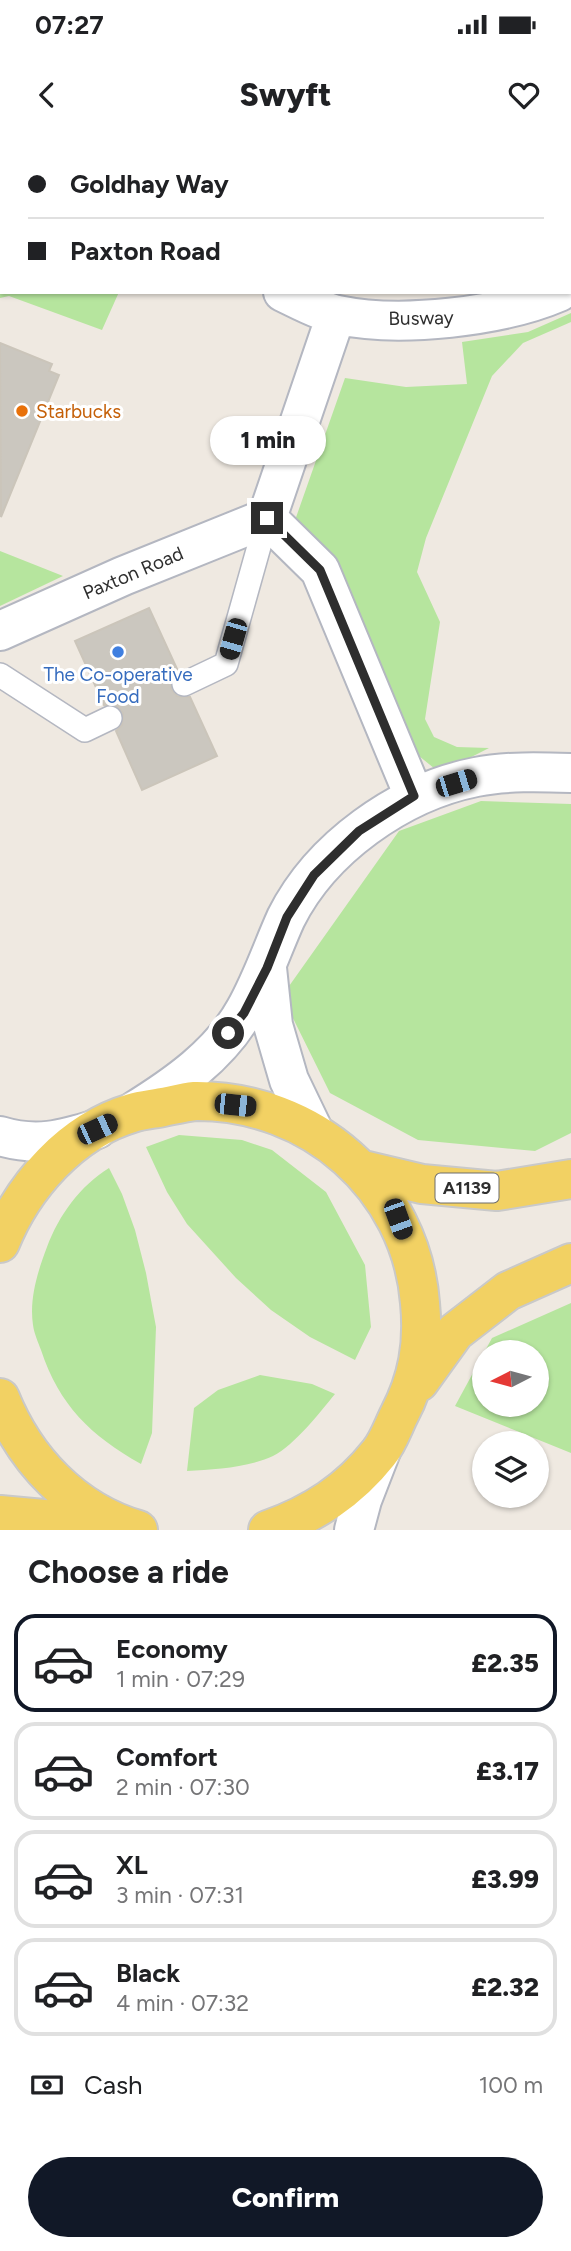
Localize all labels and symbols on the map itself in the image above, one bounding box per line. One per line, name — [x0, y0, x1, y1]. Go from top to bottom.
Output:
street label: Busway — [388, 306, 454, 330]
place label: Starbucks — [36, 400, 121, 423]
marker: Starbucks — [14, 403, 30, 419]
callout: 1 min — [209, 416, 325, 466]
route end — [251, 502, 283, 534]
street label: Paxton Road — [79, 542, 187, 604]
car — [218, 616, 249, 662]
marker: The Co-operative Food — [110, 644, 126, 660]
place label: The Co-operative Food — [43, 663, 193, 708]
car — [433, 767, 480, 799]
route start — [212, 1017, 244, 1049]
car — [214, 1092, 257, 1118]
car — [74, 1111, 121, 1147]
road number: A1139 — [435, 1174, 498, 1203]
car — [381, 1196, 416, 1242]
north arrow — [472, 1340, 550, 1418]

